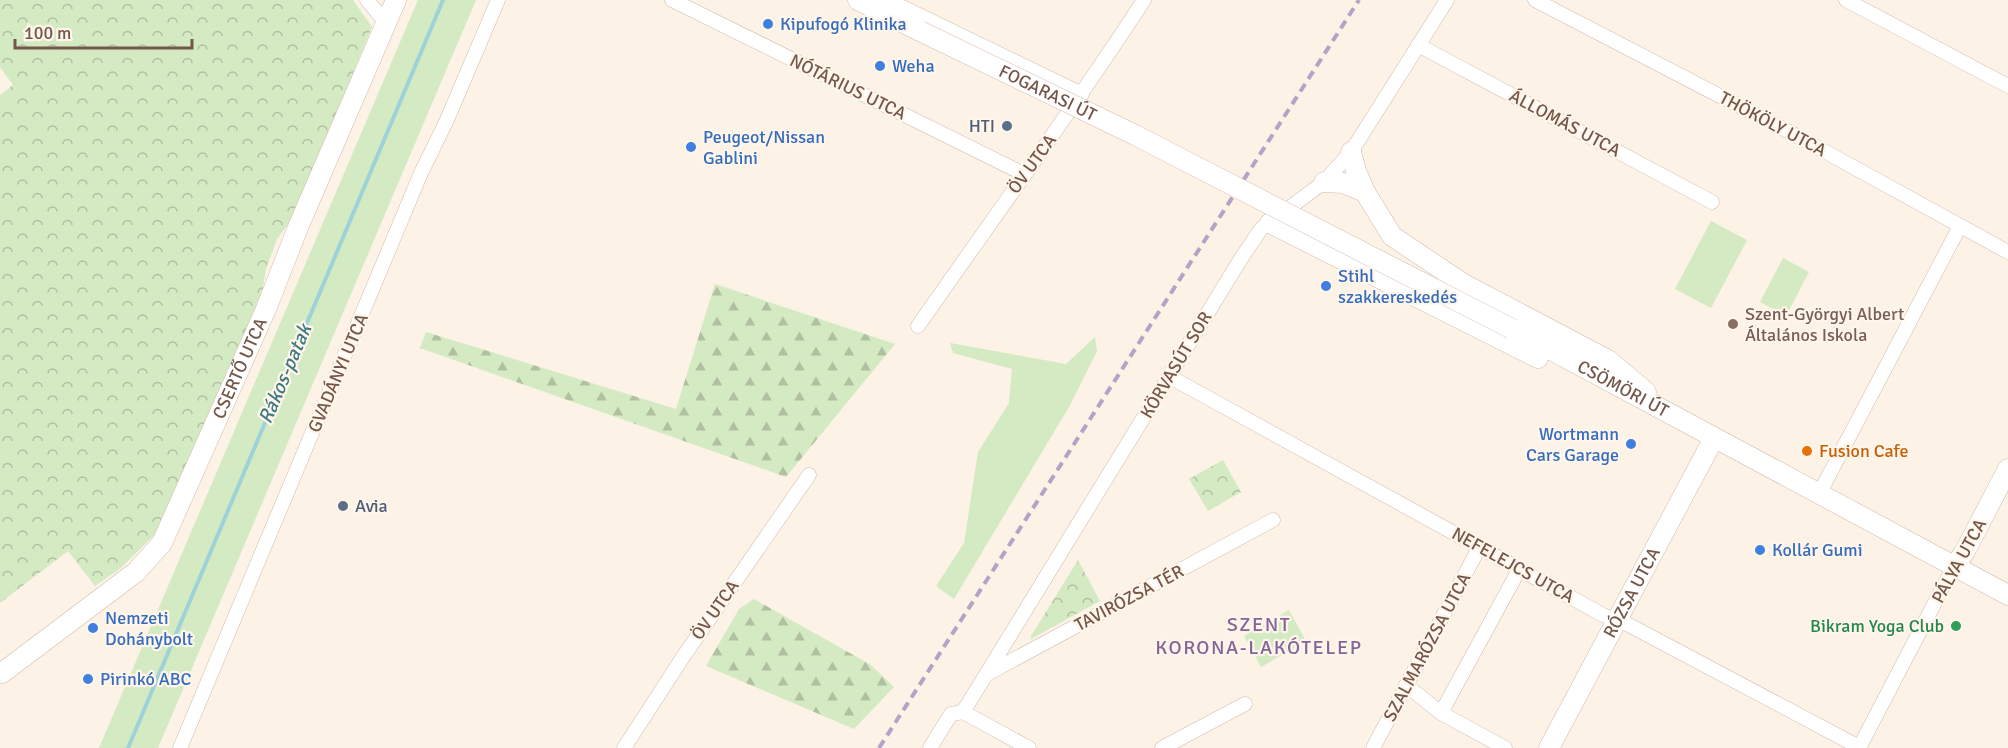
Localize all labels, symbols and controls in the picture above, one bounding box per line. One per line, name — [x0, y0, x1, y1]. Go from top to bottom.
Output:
scale bar — [15, 12, 192, 50]
place label: Kipufogó Klinika — [780, 13, 907, 35]
marker: Kipufogó Klinika — [761, 17, 775, 31]
text: 100 m — [24, 22, 71, 44]
street label: NÓTÁRIUS UTCA — [786, 49, 910, 125]
place label: Weha — [892, 55, 935, 77]
marker: Weha — [873, 59, 887, 73]
street label: FOGARASI ÚT — [995, 60, 1100, 126]
street label: ÁLLOMÁS UTCA — [1506, 84, 1624, 162]
street label: THÖKÖLY UTCA — [1716, 87, 1830, 161]
place label: HTI — [969, 115, 995, 137]
marker: HTI — [1000, 119, 1014, 133]
place label: Peugeot/Nissan Gablini — [703, 126, 825, 169]
street label: ÖV UTCA — [1003, 130, 1061, 198]
marker: Peugeot/Nissan Gablini — [684, 140, 698, 154]
place label: Stihl szakkereskedés — [1338, 265, 1457, 308]
marker: Stihl szakkereskedés — [1319, 279, 1333, 293]
place label: Szent-Györgyi Albert Általános Iskola — [1745, 303, 1904, 346]
street label: KÖRVASÚT SOR — [1135, 307, 1217, 422]
street label: GVADÁNYI UTCA — [303, 310, 373, 436]
street label: CSERTŐ UTCA — [208, 314, 272, 422]
marker: Szent-Györgyi Albert Általános Iskola — [1726, 317, 1740, 331]
water label: Rákos-patak — [253, 319, 318, 427]
street label: CSÖMÖRI ÚT — [1574, 355, 1672, 422]
place label: Wortmann Cars Garage — [1526, 423, 1619, 466]
marker: Wortmann Cars Garage — [1624, 437, 1638, 451]
place label: Fusion Cafe — [1819, 440, 1908, 462]
marker: Fusion Cafe — [1800, 444, 1814, 458]
place label: Avia — [355, 495, 388, 517]
marker: Avia — [336, 499, 350, 513]
street label: PÁLYA UTCA — [1927, 515, 1991, 607]
street label: NEFELEJCS UTCA — [1448, 522, 1578, 608]
place label: Kollár Gumi — [1772, 539, 1863, 561]
marker: Kollár Gumi — [1753, 543, 1767, 557]
street label: RÓZSA UTCA — [1599, 544, 1665, 642]
street label: TAVIRÓZSA TÉR — [1071, 560, 1187, 636]
street label: SZALMARÓZSA UTCA — [1379, 569, 1475, 725]
street label: ÖV UTCA — [686, 576, 744, 644]
place label: Nemzeti Dohánybolt — [105, 607, 193, 650]
district label: SZENT KORONA-LAKÓTELEP — [1155, 612, 1363, 660]
place label: Bikram Yoga Club — [1810, 615, 1944, 637]
marker: Bikram Yoga Club — [1949, 619, 1963, 633]
marker: Nemzeti Dohánybolt — [86, 621, 100, 635]
place label: Pirinkó ABC — [100, 668, 191, 690]
marker: Pirinkó ABC — [81, 672, 95, 686]

